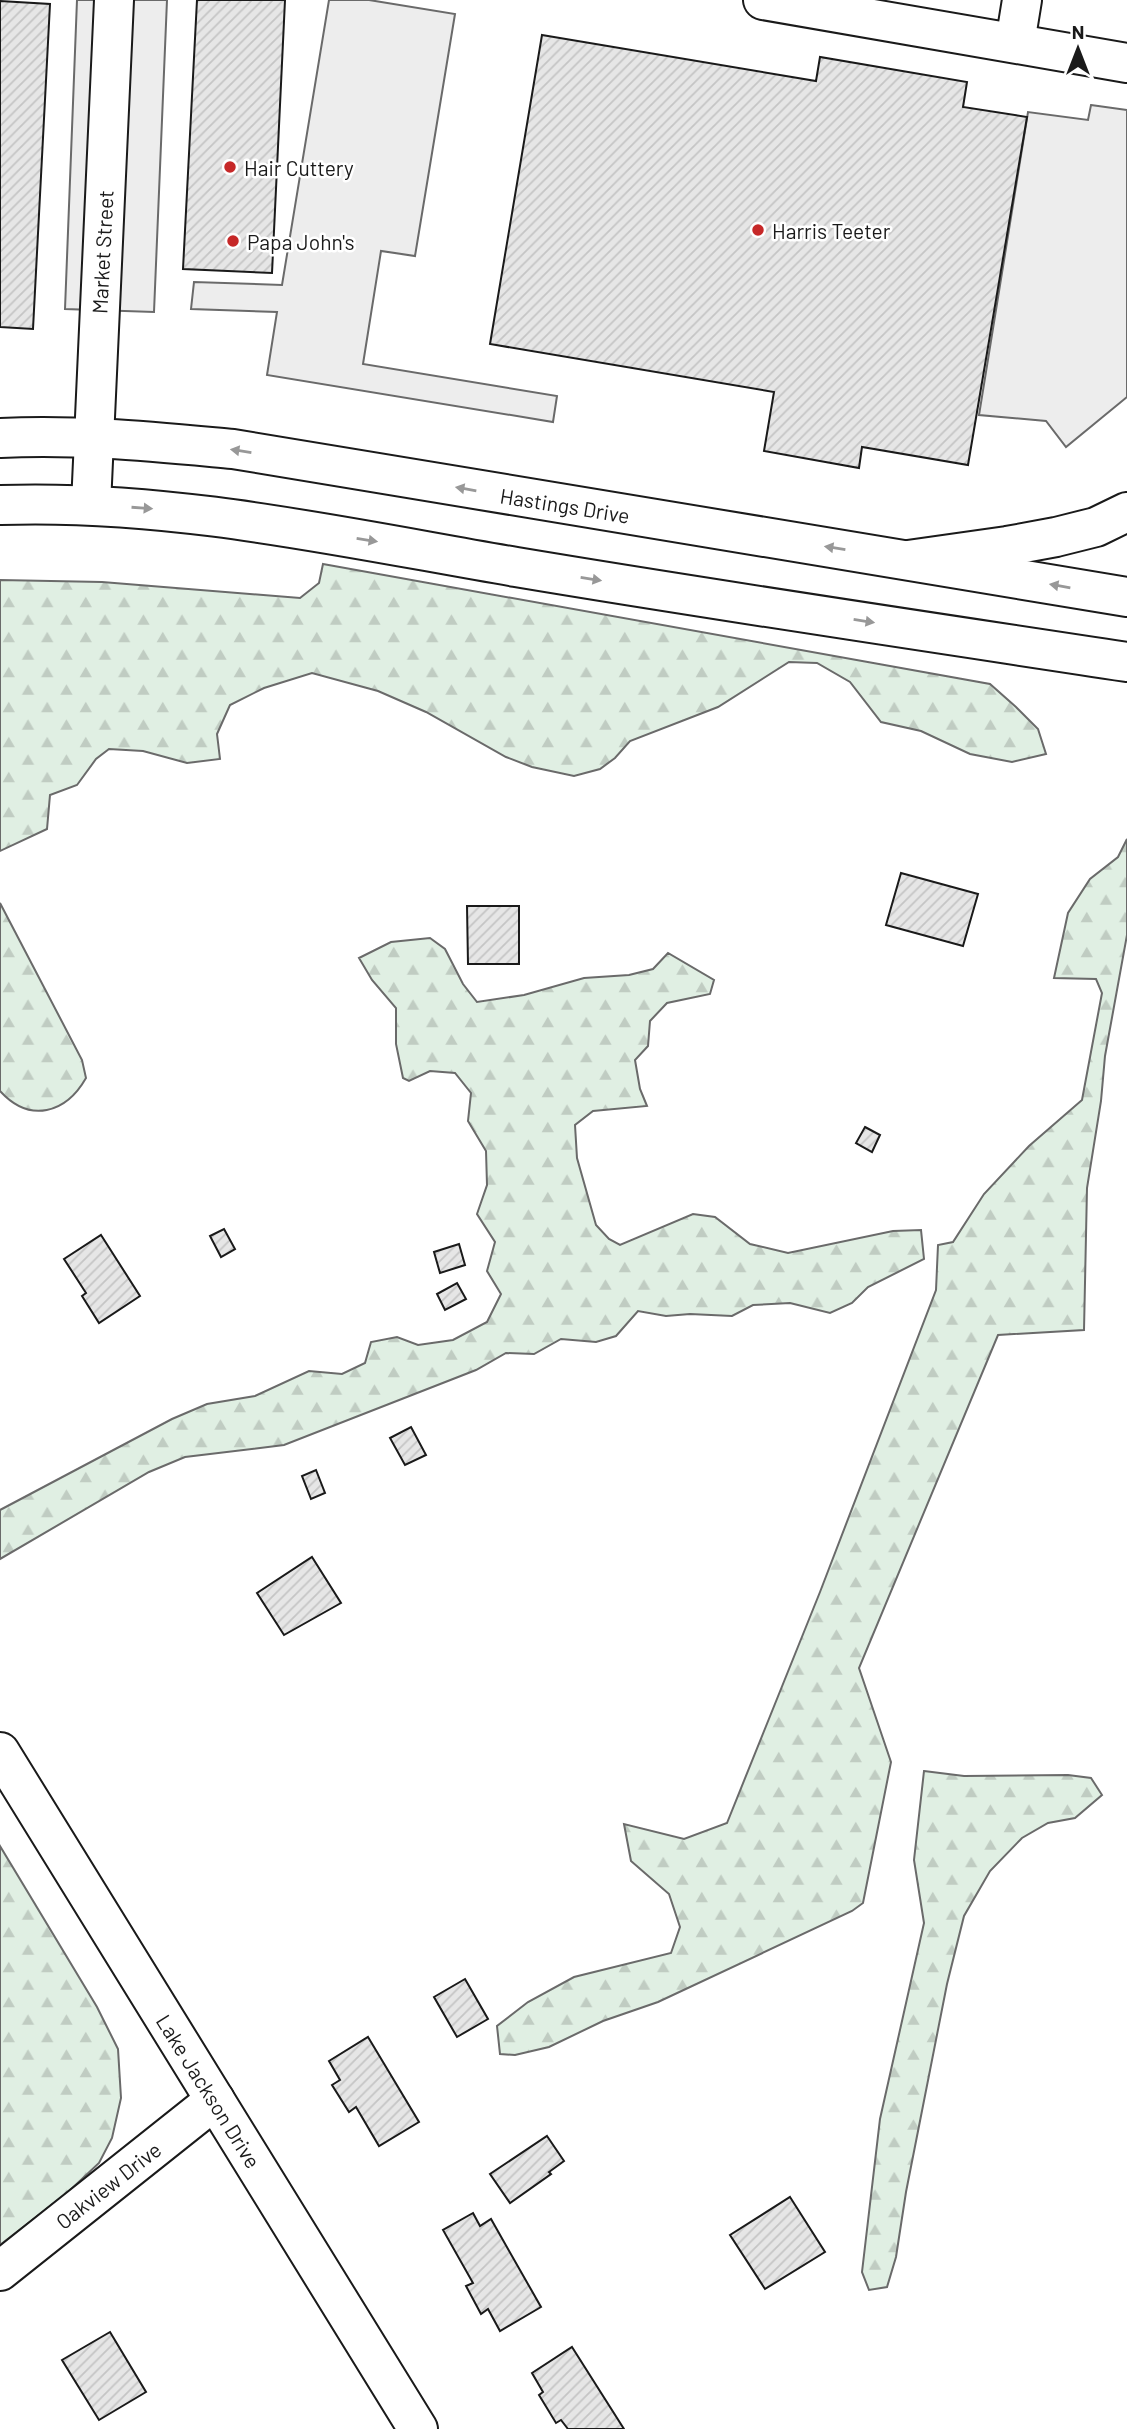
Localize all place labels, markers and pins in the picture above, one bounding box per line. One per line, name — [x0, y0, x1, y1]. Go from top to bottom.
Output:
place label: Hair Cuttery — [244, 155, 354, 180]
marker: Hair Cuttery — [222, 159, 238, 175]
place label: Harris Teeter — [772, 218, 891, 243]
marker: Harris Teeter — [750, 222, 766, 238]
place label: Papa John's — [247, 229, 355, 254]
marker: Papa John's — [225, 233, 241, 249]

